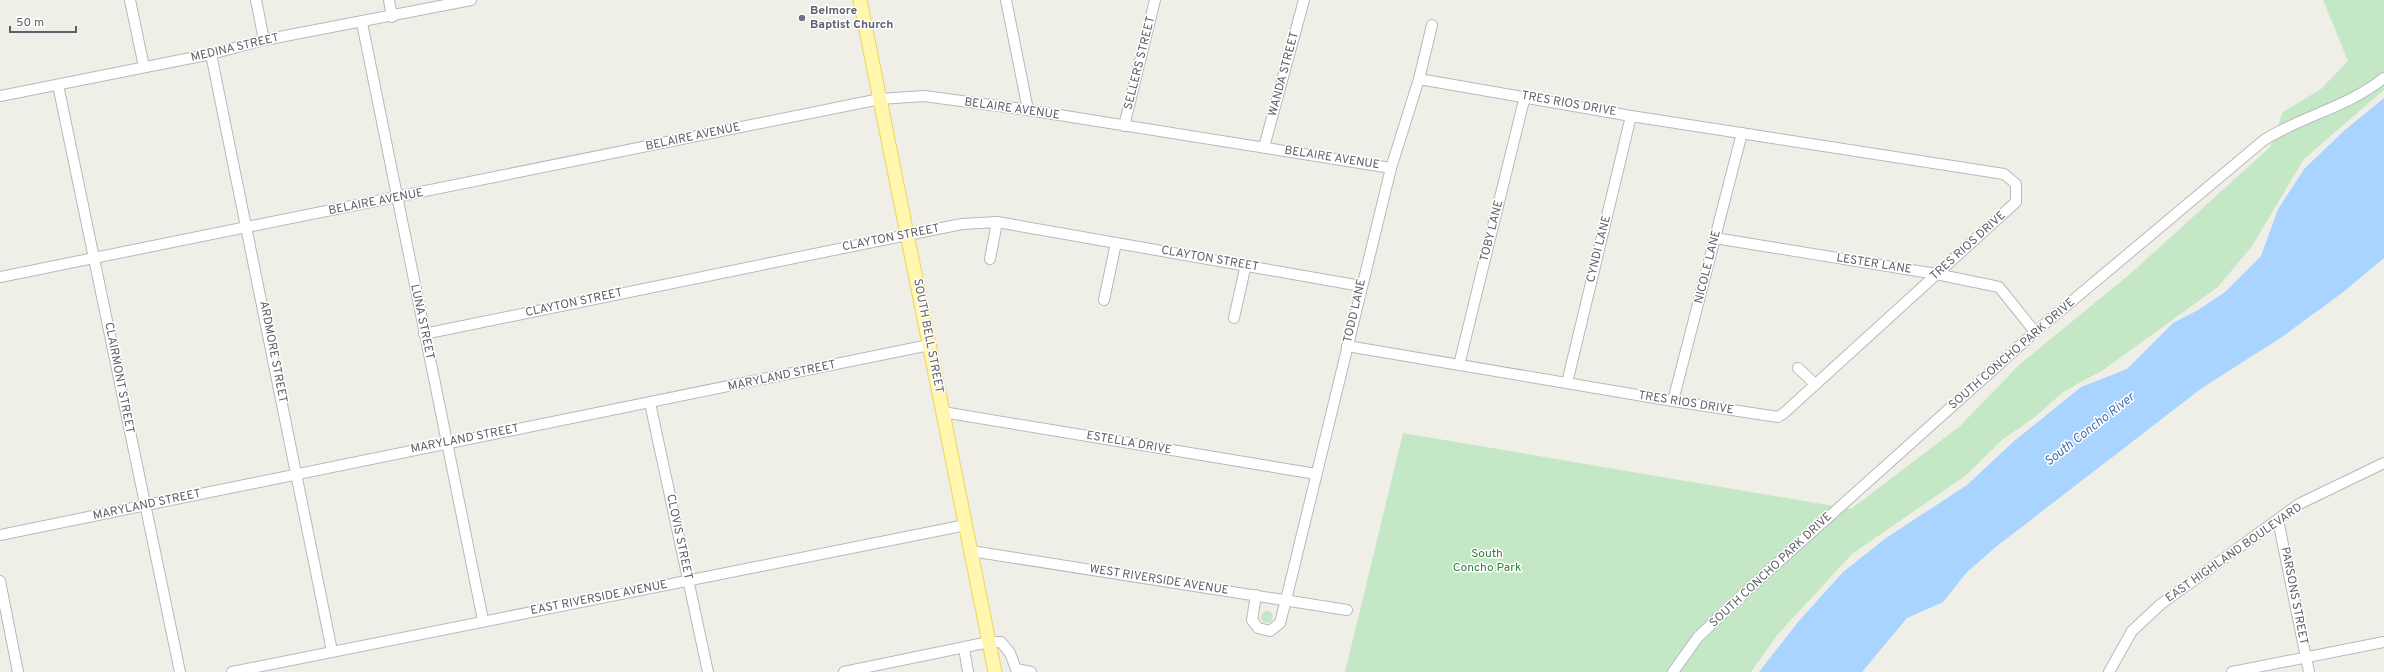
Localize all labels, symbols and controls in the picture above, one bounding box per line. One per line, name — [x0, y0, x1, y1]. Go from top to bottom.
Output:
place label: Belmore Baptist Church — [810, 3, 893, 33]
scale bar — [10, 8, 76, 34]
marker: Belmore Baptist Church — [797, 13, 807, 23]
text: 50 m — [16, 15, 44, 31]
street label: SELLERS STREET — [1121, 15, 1159, 111]
street label: MEDINA STREET — [189, 30, 281, 66]
street label: WANDA STREET — [1265, 30, 1303, 118]
street label: TRES RIOS DRIVE — [1520, 88, 1618, 120]
street label: BELAIRE AVENUE — [963, 94, 1061, 124]
street label: BELAIRE AVENUE — [644, 119, 742, 155]
street label: BELAIRE AVENUE — [1283, 143, 1381, 173]
street label: BELAIRE AVENUE — [327, 185, 425, 219]
street label: TOBY LANE — [1477, 199, 1507, 263]
street label: TRES RIOS DRIVE — [1927, 208, 2009, 284]
street label: CYNDI LANE — [1583, 214, 1615, 284]
street label: CLAYTON STREET — [841, 221, 941, 255]
street label: NICOLE LANE — [1691, 229, 1725, 305]
street label: CLAYTON STREET — [1160, 243, 1260, 275]
street label: LESTER LANE — [1835, 250, 1913, 278]
street label: SOUTH BELL STREET — [909, 277, 947, 395]
street label: TODD LANE — [1340, 278, 1370, 344]
street label: LUNA STREET — [406, 283, 438, 361]
street label: CLAYTON STREET — [524, 285, 624, 321]
street label: SOUTH CONCHO PARK DRIVE — [1946, 295, 2078, 413]
street label: ARDMORE STREET — [255, 300, 291, 404]
street label: CLAIRMONT STREET — [100, 321, 138, 435]
street label: MARYLAND STREET — [727, 357, 837, 395]
street label: TRES RIOS DRIVE — [1637, 388, 1735, 418]
water label: South Concho River — [2042, 389, 2139, 470]
street label: MARYLAND STREET — [409, 421, 521, 457]
street label: ESTELLA DRIVE — [1085, 428, 1173, 458]
street label: MARYLAND STREET — [92, 486, 202, 524]
street label: CLOVIS STREET — [662, 493, 696, 581]
street label: EAST HIGHLAND BOULEVARD — [2162, 500, 2306, 606]
street label: SOUTH CONCHO PARK DRIVE — [1706, 509, 1836, 631]
park label: South Concho Park — [1453, 546, 1521, 576]
street label: PARSONS STREET — [2277, 546, 2311, 646]
street label: WEST RIVERSIDE AVENUE — [1088, 561, 1230, 599]
street label: EAST RIVERSIDE AVENUE — [529, 577, 669, 619]

